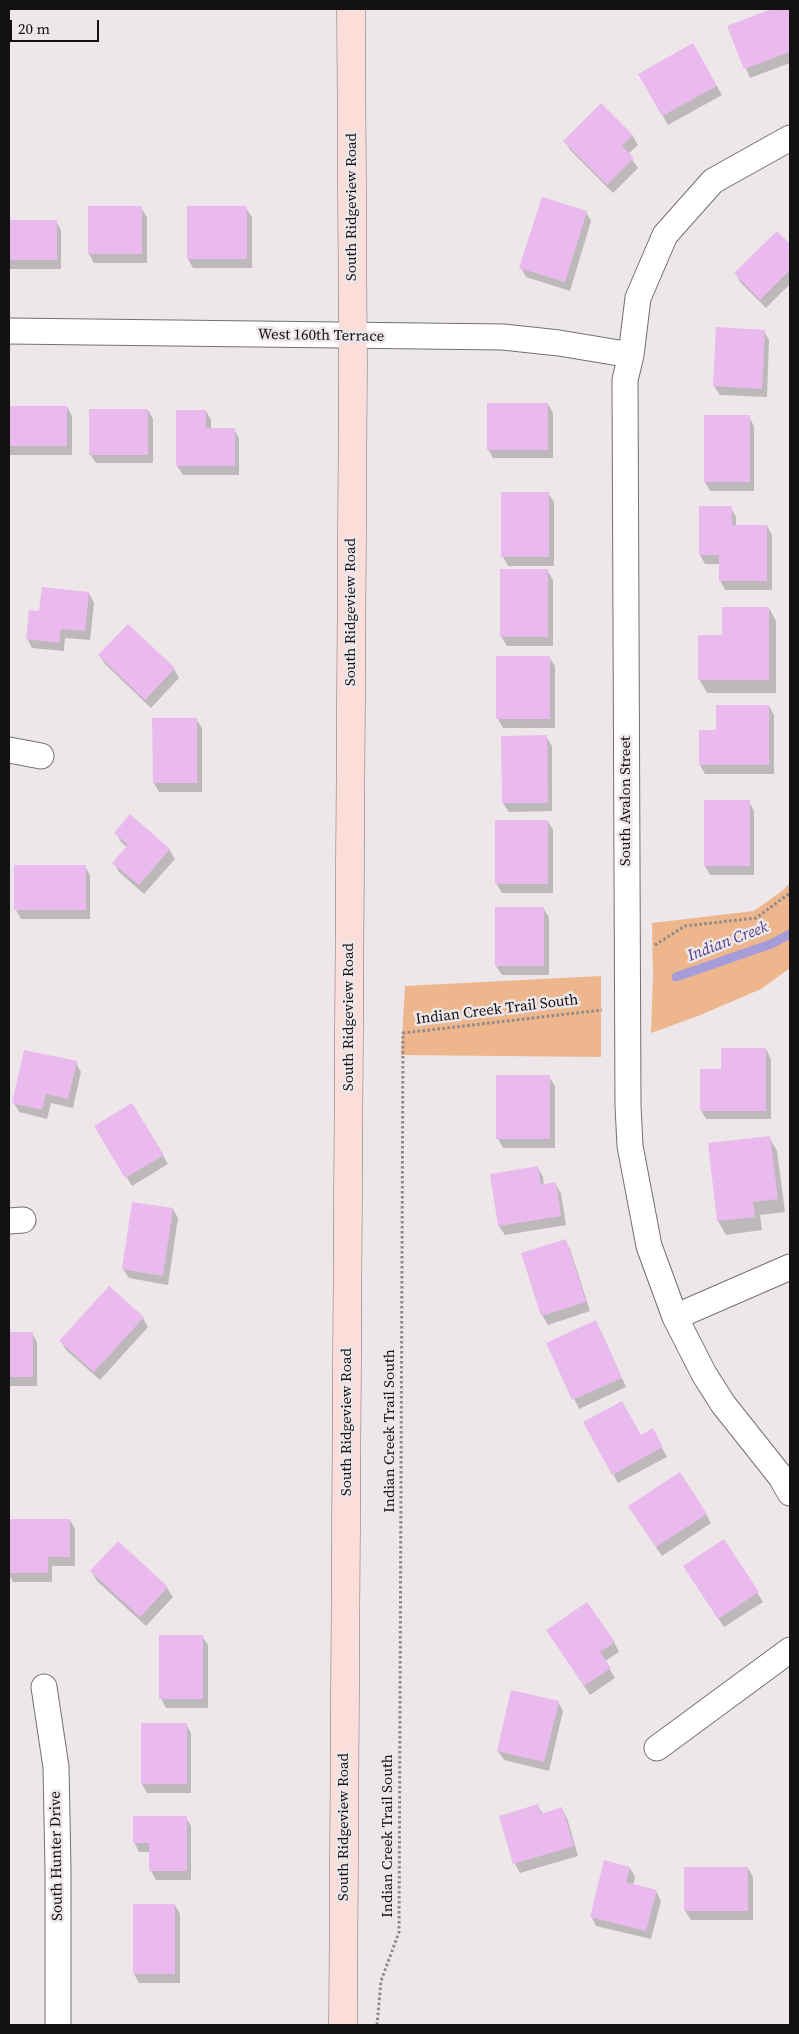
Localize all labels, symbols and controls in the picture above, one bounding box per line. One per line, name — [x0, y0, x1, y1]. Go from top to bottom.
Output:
scale bar — [12, 10, 101, 42]
text: 20 m — [18, 18, 50, 39]
street label: South Ridgeview Road — [343, 133, 361, 281]
street label: West 160th Terrace — [258, 326, 384, 346]
street label: South Ridgeview Road — [342, 538, 360, 686]
street label: South Avalon Street — [617, 736, 635, 866]
water label: Indian Creek — [685, 918, 771, 966]
street label: South Ridgeview Road — [340, 943, 358, 1091]
street label: Indian Creek Trail South — [415, 991, 579, 1029]
street label: South Ridgeview Road — [338, 1348, 356, 1496]
street label: Indian Creek Trail South — [381, 1349, 399, 1513]
street label: South Ridgeview Road — [335, 1753, 353, 1901]
street label: Indian Creek Trail South — [379, 1754, 397, 1918]
street label: South Hunter Drive — [47, 1791, 67, 1921]

